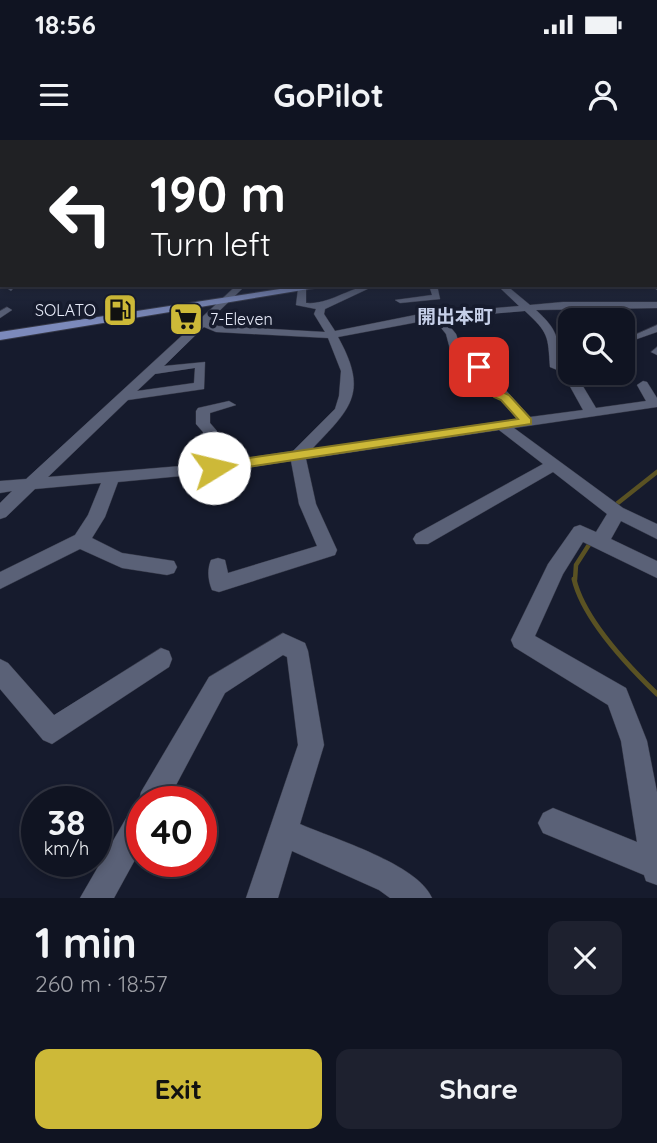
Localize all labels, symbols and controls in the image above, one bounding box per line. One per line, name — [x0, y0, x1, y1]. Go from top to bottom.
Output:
text: 18:56 — [35, 8, 96, 41]
text: GoPilot — [273, 75, 384, 115]
icon: menu — [35, 76, 73, 114]
icon: person — [584, 76, 622, 114]
text: 190 m — [150, 163, 286, 224]
icon: left — [35, 168, 126, 259]
text: Turn left — [150, 224, 271, 264]
fuel station icon: SOLATO — [101, 291, 139, 329]
place label: SOLATO — [35, 300, 96, 320]
supermarket icon: 7-Eleven — [167, 300, 205, 338]
district label: 開出本町 — [417, 304, 493, 328]
map controls — [558, 308, 635, 385]
button: search — [558, 308, 635, 385]
place label: 7-Eleven — [210, 309, 273, 329]
pin — [449, 337, 509, 397]
icon: arrive — [460, 348, 498, 386]
position arrow — [177, 431, 251, 505]
speed limit sign: 40 — [126, 786, 217, 877]
text: 38 — [48, 800, 85, 844]
text: km/h — [44, 837, 89, 860]
text: 1 min — [35, 916, 137, 969]
button: close — [548, 921, 622, 995]
text: 260 m · 18:57 — [35, 969, 168, 998]
button: Exit — [35, 1049, 322, 1129]
button: Share — [336, 1049, 622, 1129]

